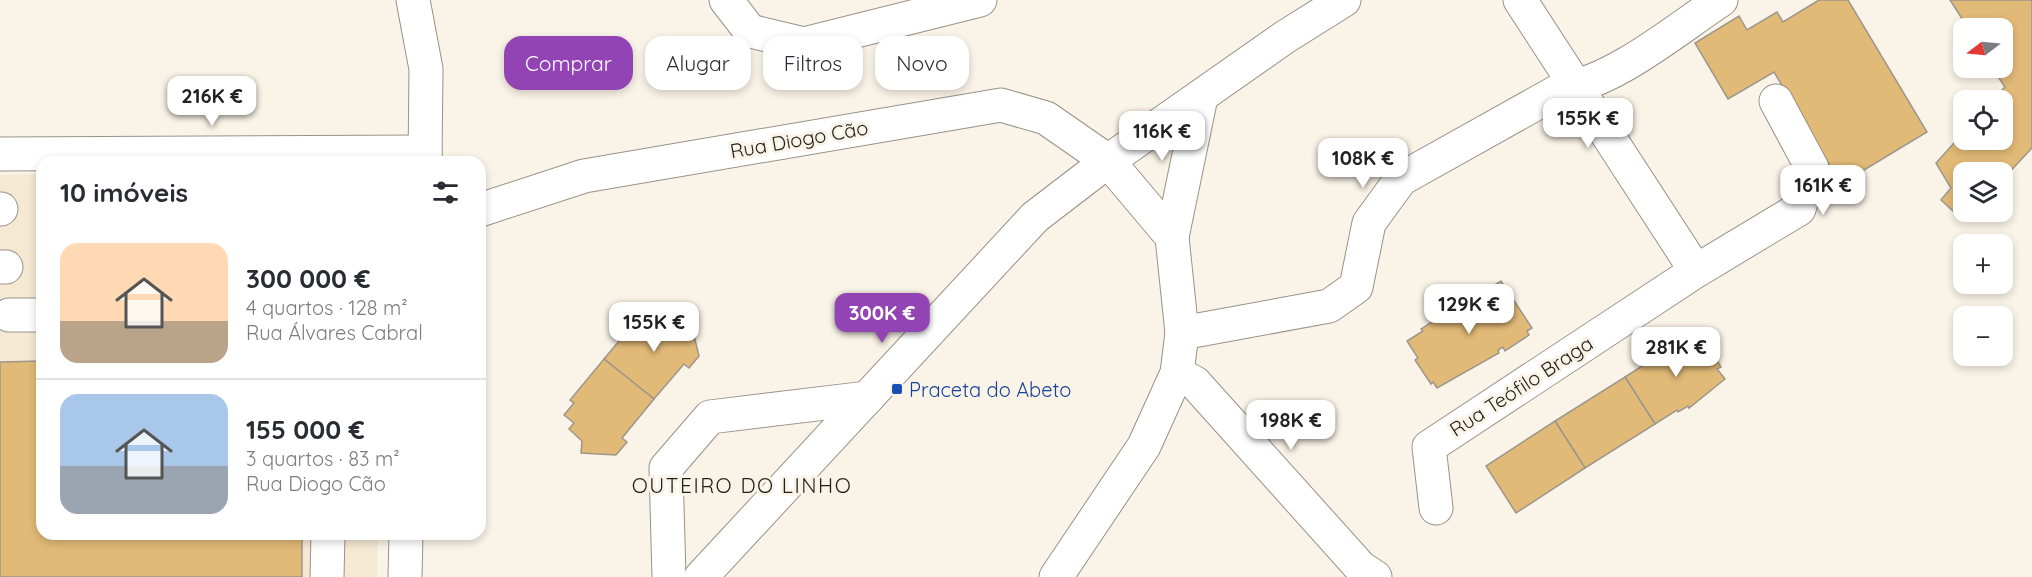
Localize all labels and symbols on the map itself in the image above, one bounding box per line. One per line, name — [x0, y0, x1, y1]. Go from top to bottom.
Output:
north arrow — [1953, 18, 2013, 78]
pin: 216K € — [163, 76, 261, 127]
pin: 155K € — [1539, 98, 1637, 149]
pin: 116K € — [1113, 111, 1211, 162]
street label: Rua Diogo Cão — [728, 115, 870, 163]
pin: 108K € — [1314, 138, 1412, 189]
pin: 161K € — [1774, 165, 1872, 216]
pin: 129K € — [1420, 284, 1518, 335]
pin: 300K € — [833, 293, 931, 344]
pin: 155K € — [605, 302, 703, 353]
pin: 281K € — [1627, 327, 1725, 378]
street label: Rua Teófilo Braga — [1445, 330, 1597, 442]
place label: Praceta do Abeto — [909, 377, 1071, 402]
marker: Praceta do Abeto — [890, 382, 904, 396]
pin: 198K € — [1242, 400, 1340, 451]
district label: OUTEIRO DO LINHO — [632, 472, 852, 498]

